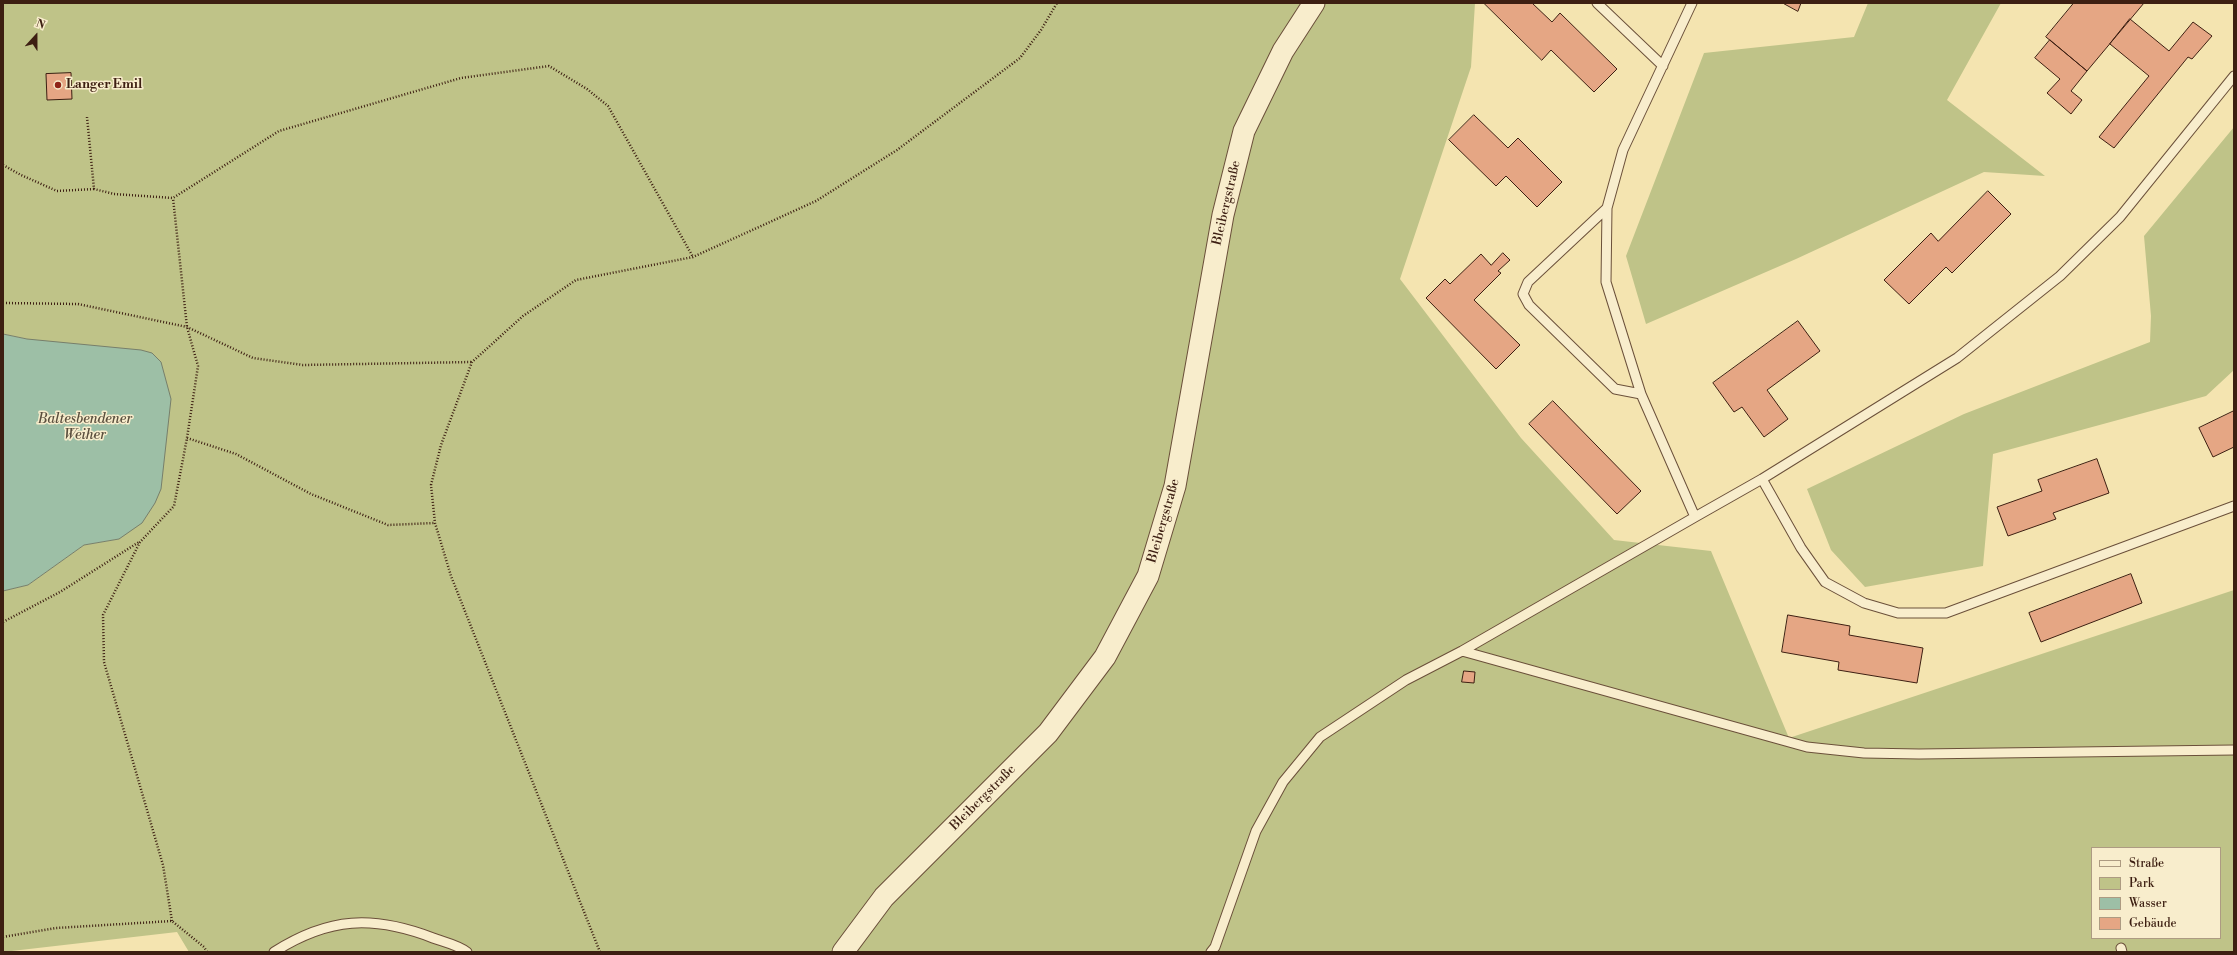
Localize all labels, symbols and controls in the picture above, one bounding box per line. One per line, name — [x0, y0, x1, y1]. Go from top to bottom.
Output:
north arrow — [16, 16, 56, 56]
text: N — [34, 17, 47, 33]
place label: Langer Emil — [66, 77, 142, 93]
marker: Langer Emil — [53, 80, 63, 90]
street label: Bleibergstraße — [1210, 159, 1244, 247]
water label: Baltesbendener Weiher — [38, 412, 132, 444]
street label: Bleibergstraße — [1145, 477, 1183, 565]
street label: Bleibergstraße — [947, 762, 1019, 834]
legend — [2091, 847, 2221, 939]
text: Straße — [2129, 856, 2164, 871]
text: Park — [2129, 876, 2154, 891]
text: Wasser — [2129, 896, 2167, 911]
text: Gebäude — [2129, 916, 2177, 931]

